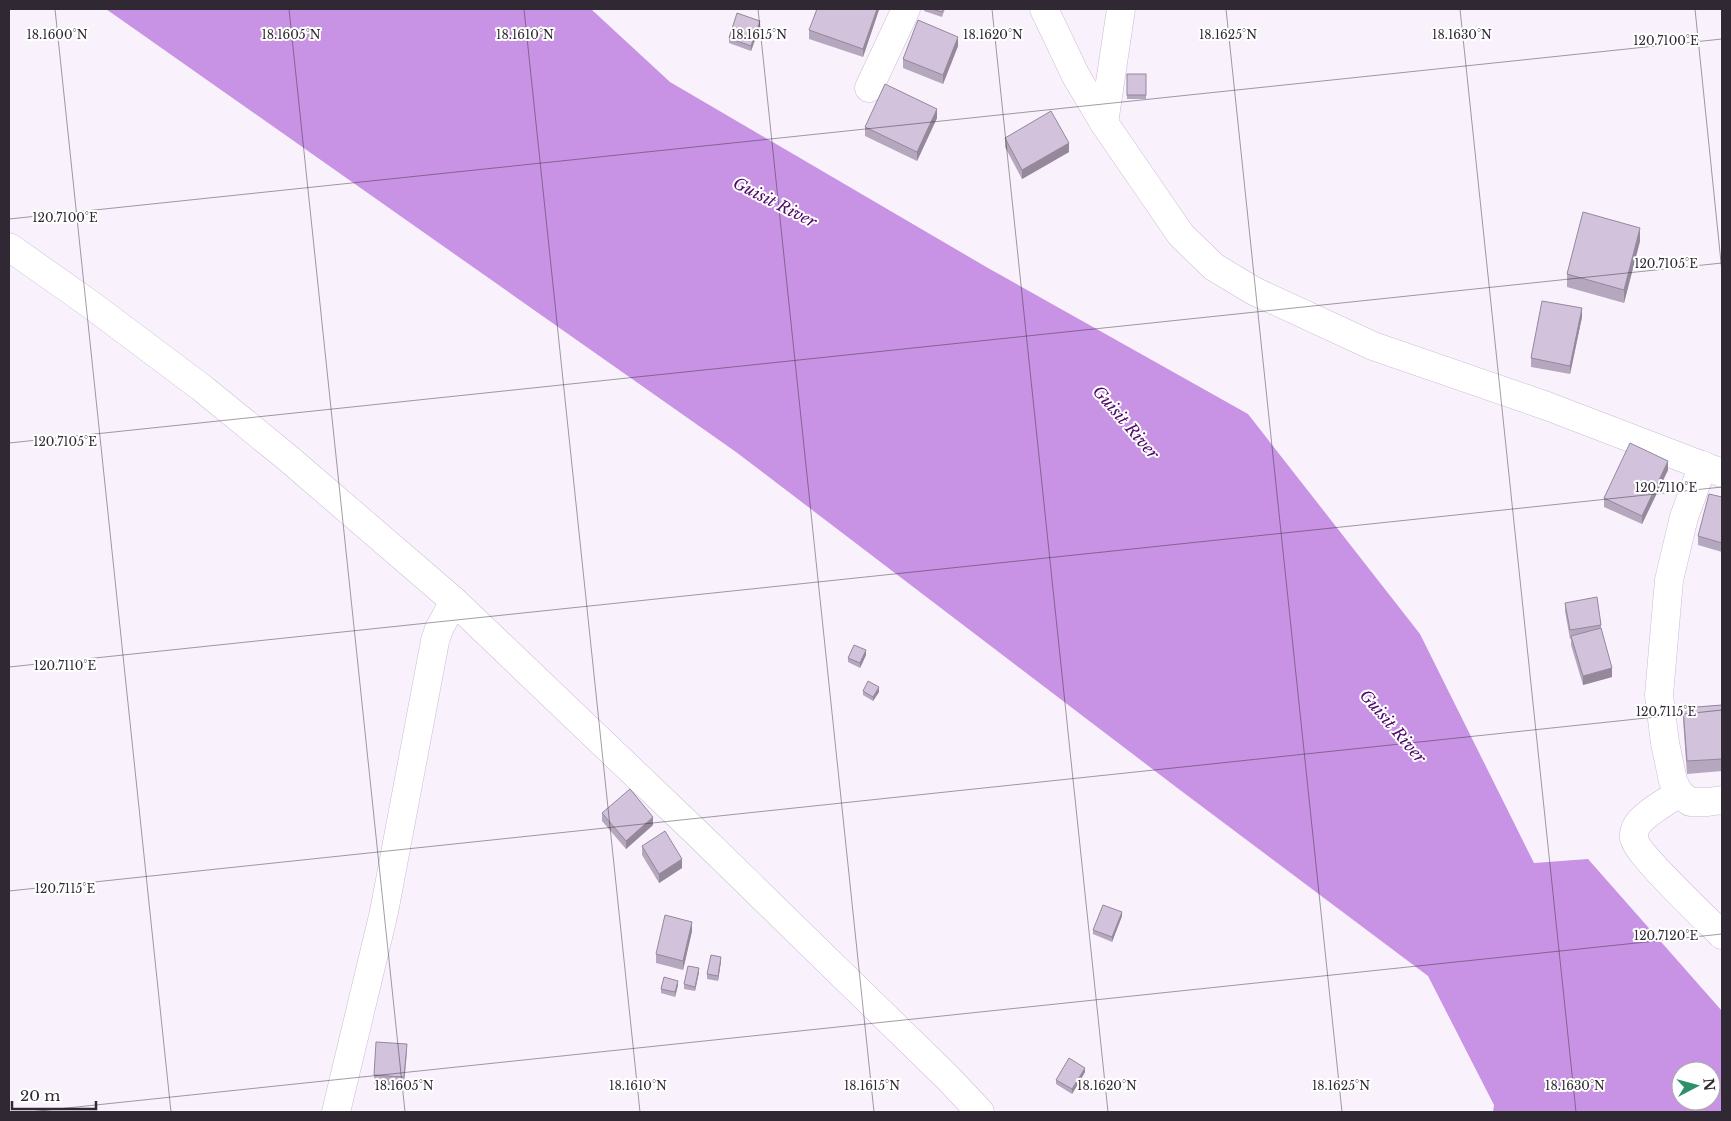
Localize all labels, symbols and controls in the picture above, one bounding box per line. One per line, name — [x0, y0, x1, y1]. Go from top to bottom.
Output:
text: 18.1600°N — [27, 27, 88, 42]
text: 18.1605°N — [261, 27, 321, 42]
text: 18.1610°N — [496, 27, 554, 42]
text: 18.1615°N — [731, 27, 787, 42]
text: 18.1620°N — [963, 27, 1023, 42]
text: 18.1625°N — [1199, 27, 1257, 42]
text: 18.1630°N — [1432, 27, 1492, 42]
text: 120.7100°E — [1633, 33, 1699, 48]
water label: Guisit River — [730, 172, 821, 232]
text: 120.7100°E — [32, 210, 98, 225]
text: 120.7105°E — [1634, 256, 1698, 271]
water label: Guisit River — [1089, 381, 1164, 463]
text: 120.7105°E — [33, 434, 97, 449]
text: 120.7110°E — [1635, 480, 1697, 495]
text: 120.7110°E — [34, 658, 96, 673]
water label: Guisit River — [1356, 685, 1431, 767]
text: 120.7115°E — [1636, 704, 1697, 719]
text: 120.7115°E — [35, 881, 96, 896]
text: 120.7120°E — [1634, 928, 1698, 943]
north arrow — [1671, 1061, 1721, 1111]
text: N — [1699, 1077, 1719, 1092]
scale bar — [12, 1078, 96, 1110]
text: 18.1605°N — [374, 1078, 434, 1093]
text: 18.1610°N — [609, 1078, 667, 1093]
text: 18.1615°N — [844, 1078, 900, 1093]
text: 18.1620°N — [1077, 1078, 1137, 1093]
text: 18.1625°N — [1312, 1078, 1370, 1093]
text: 18.1630°N — [1545, 1078, 1605, 1093]
text: 20 m — [20, 1086, 60, 1105]

